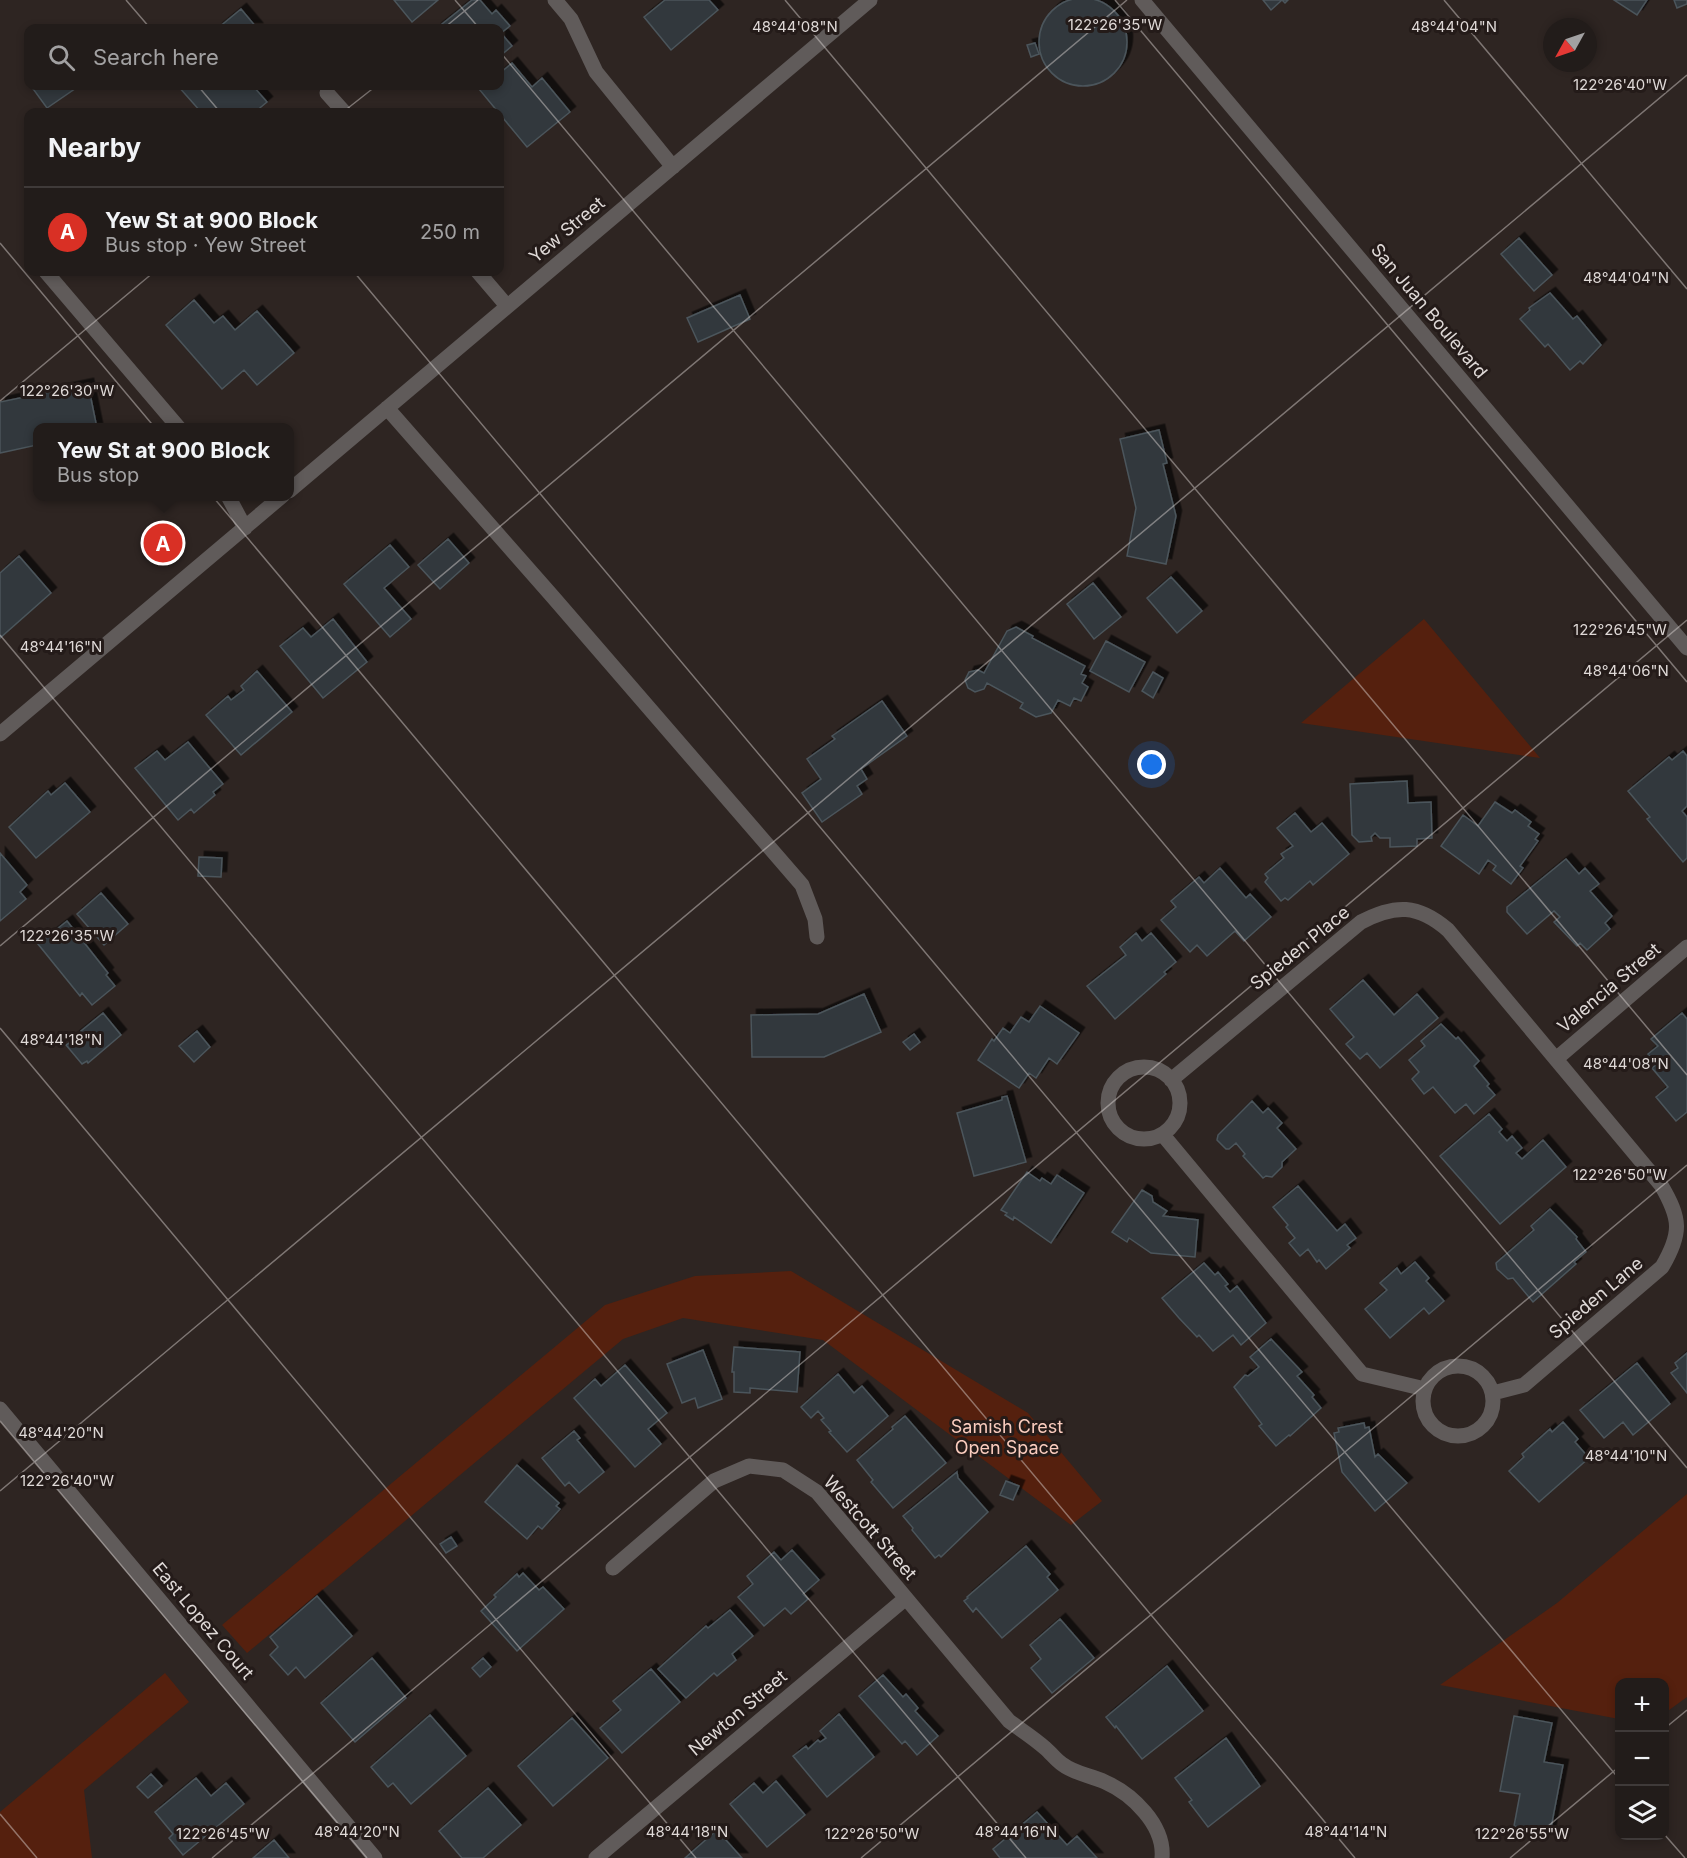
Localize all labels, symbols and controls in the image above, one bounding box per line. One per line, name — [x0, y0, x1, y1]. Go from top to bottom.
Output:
text: 122°26'35"W — [1068, 15, 1162, 34]
text: 48°44'08"N — [752, 17, 838, 36]
text: 48°44'04"N — [1411, 17, 1497, 36]
north arrow — [1543, 18, 1597, 72]
search box — [24, 24, 504, 90]
icon: search — [45, 41, 78, 74]
text: Search here — [93, 44, 219, 70]
text: 122°26'40"W — [1573, 75, 1667, 94]
text: Nearby — [48, 132, 141, 163]
street label: Yew Street — [525, 192, 609, 267]
text: Yew St at 900 Block — [105, 207, 318, 233]
text: A — [60, 220, 75, 244]
text: 250 m — [420, 220, 480, 244]
text: Bus stop · Yew Street — [105, 233, 306, 257]
street label: San Juan Boulevard — [1367, 239, 1492, 382]
text: 48°44'04"N — [1583, 268, 1669, 287]
text: 122°26'30"W — [20, 381, 115, 400]
popup — [33, 423, 294, 501]
text: Yew St at 900 Block — [57, 437, 270, 463]
text: Bus stop — [57, 463, 139, 487]
pin: A — [144, 520, 182, 566]
text: 122°26'45"W — [1573, 620, 1667, 639]
text: 48°44'16"N — [20, 637, 102, 656]
text: 48°44'06"N — [1583, 661, 1669, 680]
your location — [1137, 750, 1166, 779]
street label: Spieden Place — [1246, 901, 1353, 994]
text: 122°26'35"W — [20, 926, 114, 945]
street label: Valencia Street — [1553, 938, 1664, 1037]
text: 48°44'18"N — [20, 1030, 102, 1049]
text: 48°44'08"N — [1583, 1054, 1669, 1073]
text: 122°26'50"W — [1573, 1165, 1667, 1184]
street label: Spieden Lane — [1544, 1252, 1647, 1343]
park label: Samish Crest Open Space — [951, 1416, 1063, 1458]
text: 48°44'20"N — [18, 1423, 104, 1442]
text: 48°44'10"N — [1585, 1446, 1667, 1465]
text: 122°26'40"W — [20, 1471, 114, 1490]
street label: Westcott Street — [820, 1471, 921, 1584]
street label: East Lopez Court — [148, 1558, 258, 1683]
street label: Newton Street — [684, 1665, 791, 1760]
map controls — [1615, 1678, 1669, 1840]
button: + — [1615, 1678, 1669, 1732]
button: − — [1615, 1732, 1669, 1786]
button: layers — [1615, 1786, 1669, 1840]
text: 48°44'20"N — [314, 1822, 400, 1841]
text: 48°44'18"N — [646, 1822, 728, 1841]
text: 48°44'16"N — [975, 1822, 1057, 1841]
text: 48°44'14"N — [1305, 1822, 1387, 1841]
text: 122°26'45"W — [176, 1824, 270, 1843]
text: 122°26'50"W — [825, 1824, 919, 1843]
text: 122°26'55"W — [1475, 1824, 1569, 1843]

